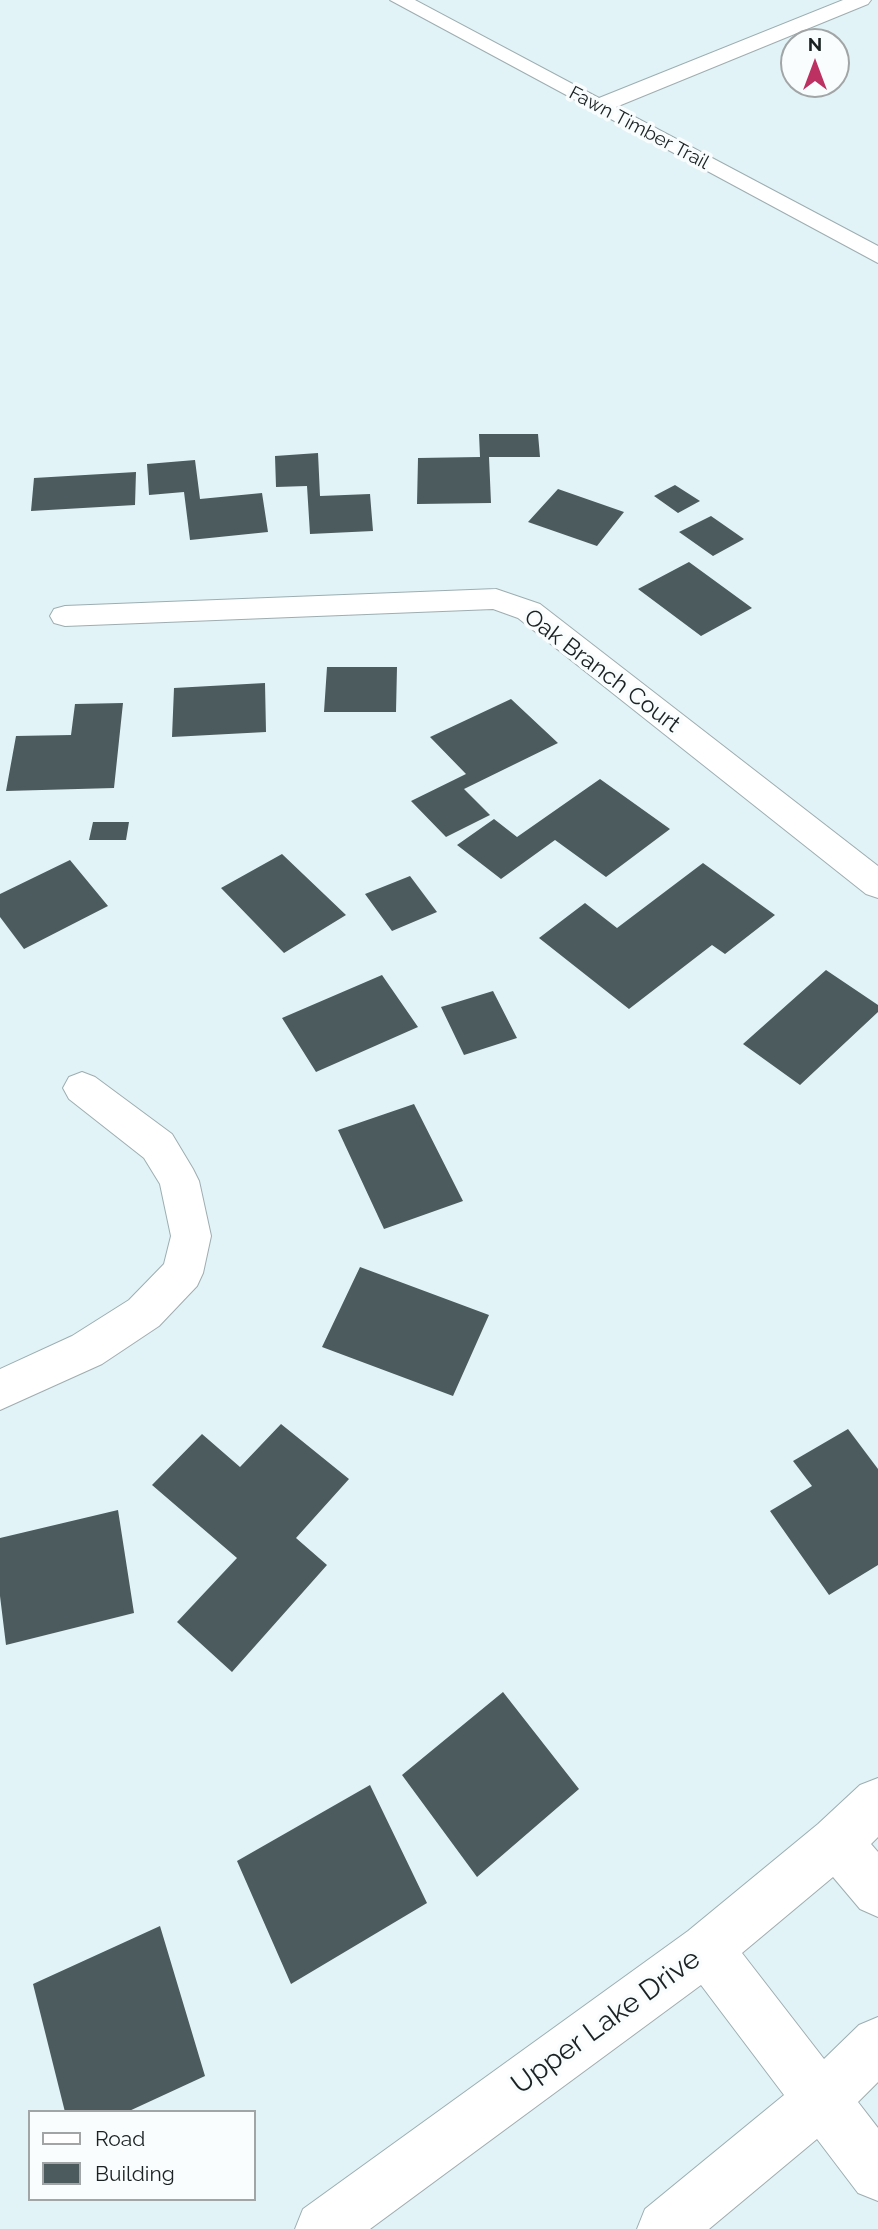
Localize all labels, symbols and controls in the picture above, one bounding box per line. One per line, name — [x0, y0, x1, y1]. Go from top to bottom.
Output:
north arrow — [780, 28, 850, 98]
text: N — [808, 33, 822, 55]
street label: Fawn Timber Trail — [565, 82, 713, 174]
street label: Oak Branch Court — [519, 603, 685, 739]
street label: Upper Lake Drive — [505, 1942, 707, 2102]
legend — [28, 2110, 256, 2201]
text: Road — [95, 2126, 145, 2151]
text: Building — [95, 2161, 175, 2186]

